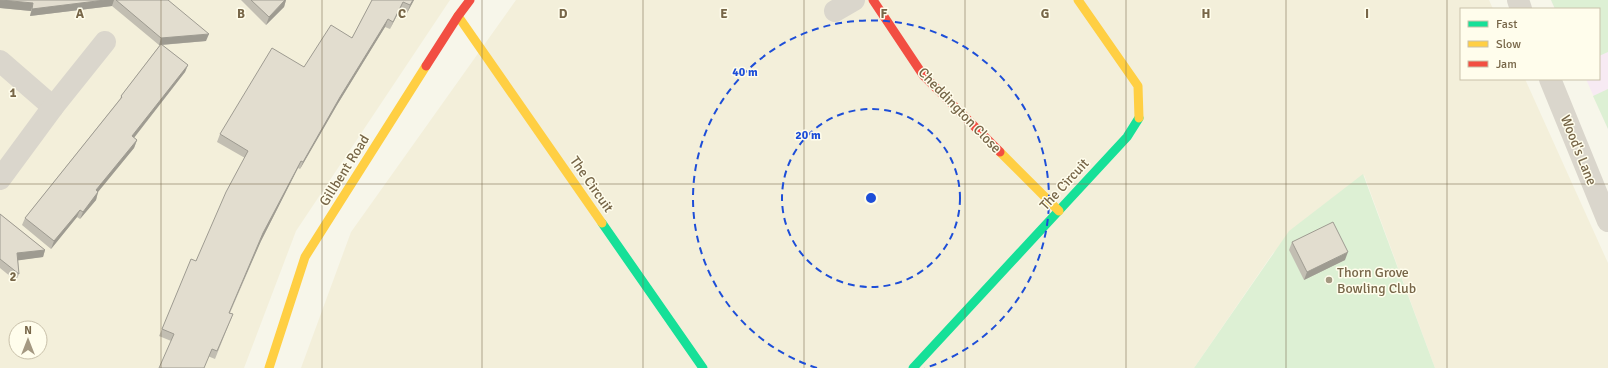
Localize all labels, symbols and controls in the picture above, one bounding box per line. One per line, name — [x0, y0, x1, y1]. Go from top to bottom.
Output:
text: A — [76, 6, 85, 22]
text: B — [237, 6, 245, 22]
text: C — [398, 6, 406, 22]
text: D — [559, 6, 568, 22]
text: E — [720, 6, 728, 22]
text: F — [881, 6, 888, 22]
text: G — [1041, 6, 1049, 22]
text: H — [1202, 6, 1210, 22]
text: I — [1365, 6, 1369, 22]
legend — [1460, 8, 1600, 80]
text: Fast — [1496, 17, 1517, 32]
text: Slow — [1496, 37, 1521, 52]
text: Jam — [1496, 57, 1517, 72]
street label: Cheddington Close — [915, 64, 1005, 157]
text: 40 m — [732, 65, 758, 80]
text: 1 — [9, 85, 17, 101]
street label: Wood's Lane — [1557, 113, 1600, 188]
text: 20 m — [795, 128, 821, 143]
street label: Gillbent Road — [316, 131, 373, 209]
street label: The Circuit — [566, 153, 617, 216]
street label: The Circuit — [1036, 155, 1093, 214]
centre of rings — [864, 191, 878, 205]
place label: Thorn Grove Bowling Club — [1337, 264, 1416, 297]
text: 2 — [9, 269, 17, 285]
marker: Thorn Grove Bowling Club — [1324, 275, 1334, 285]
north arrow — [8, 320, 48, 360]
text: N — [24, 324, 32, 337]

